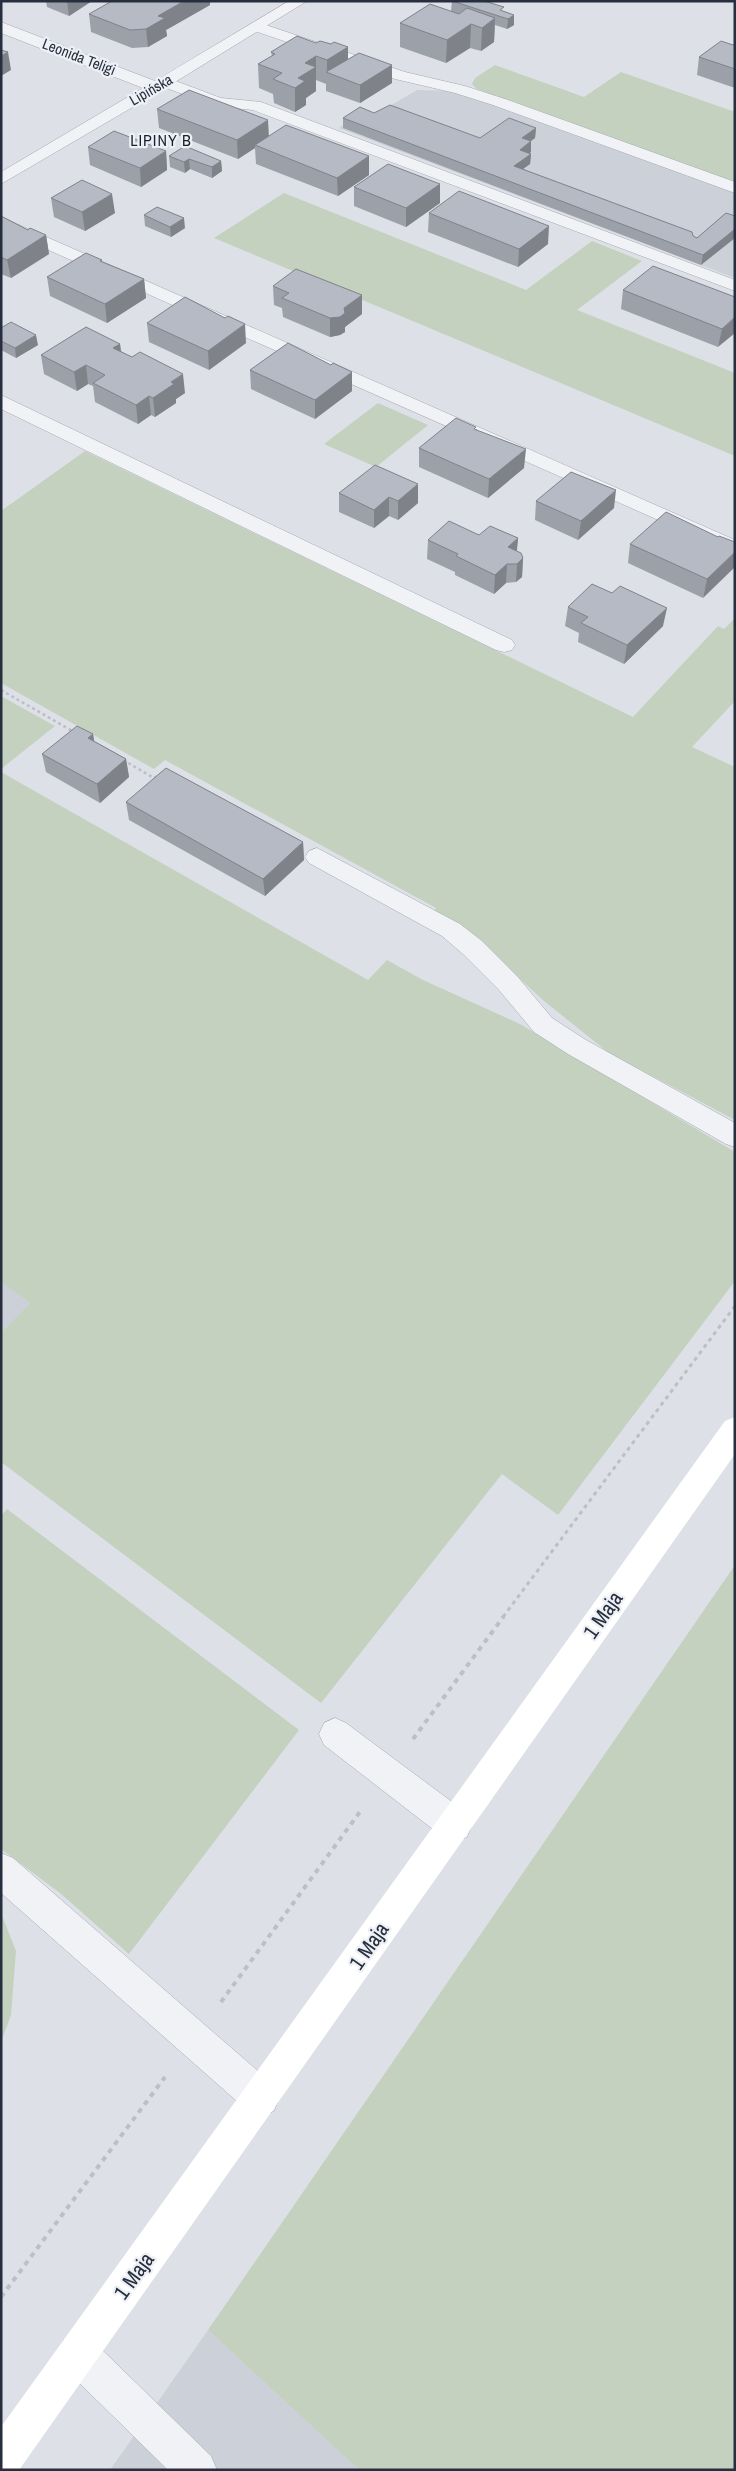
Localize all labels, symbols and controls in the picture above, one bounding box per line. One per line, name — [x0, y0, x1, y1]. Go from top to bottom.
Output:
street label: Leonida Teligi — [39, 33, 119, 80]
street label: Lipińska — [125, 69, 176, 110]
district label: LIPINY B — [130, 129, 192, 151]
street label: 1 Maja — [576, 1585, 630, 1644]
street label: 1 Maja — [342, 1916, 396, 1975]
street label: 1 Maja — [107, 2246, 161, 2305]

